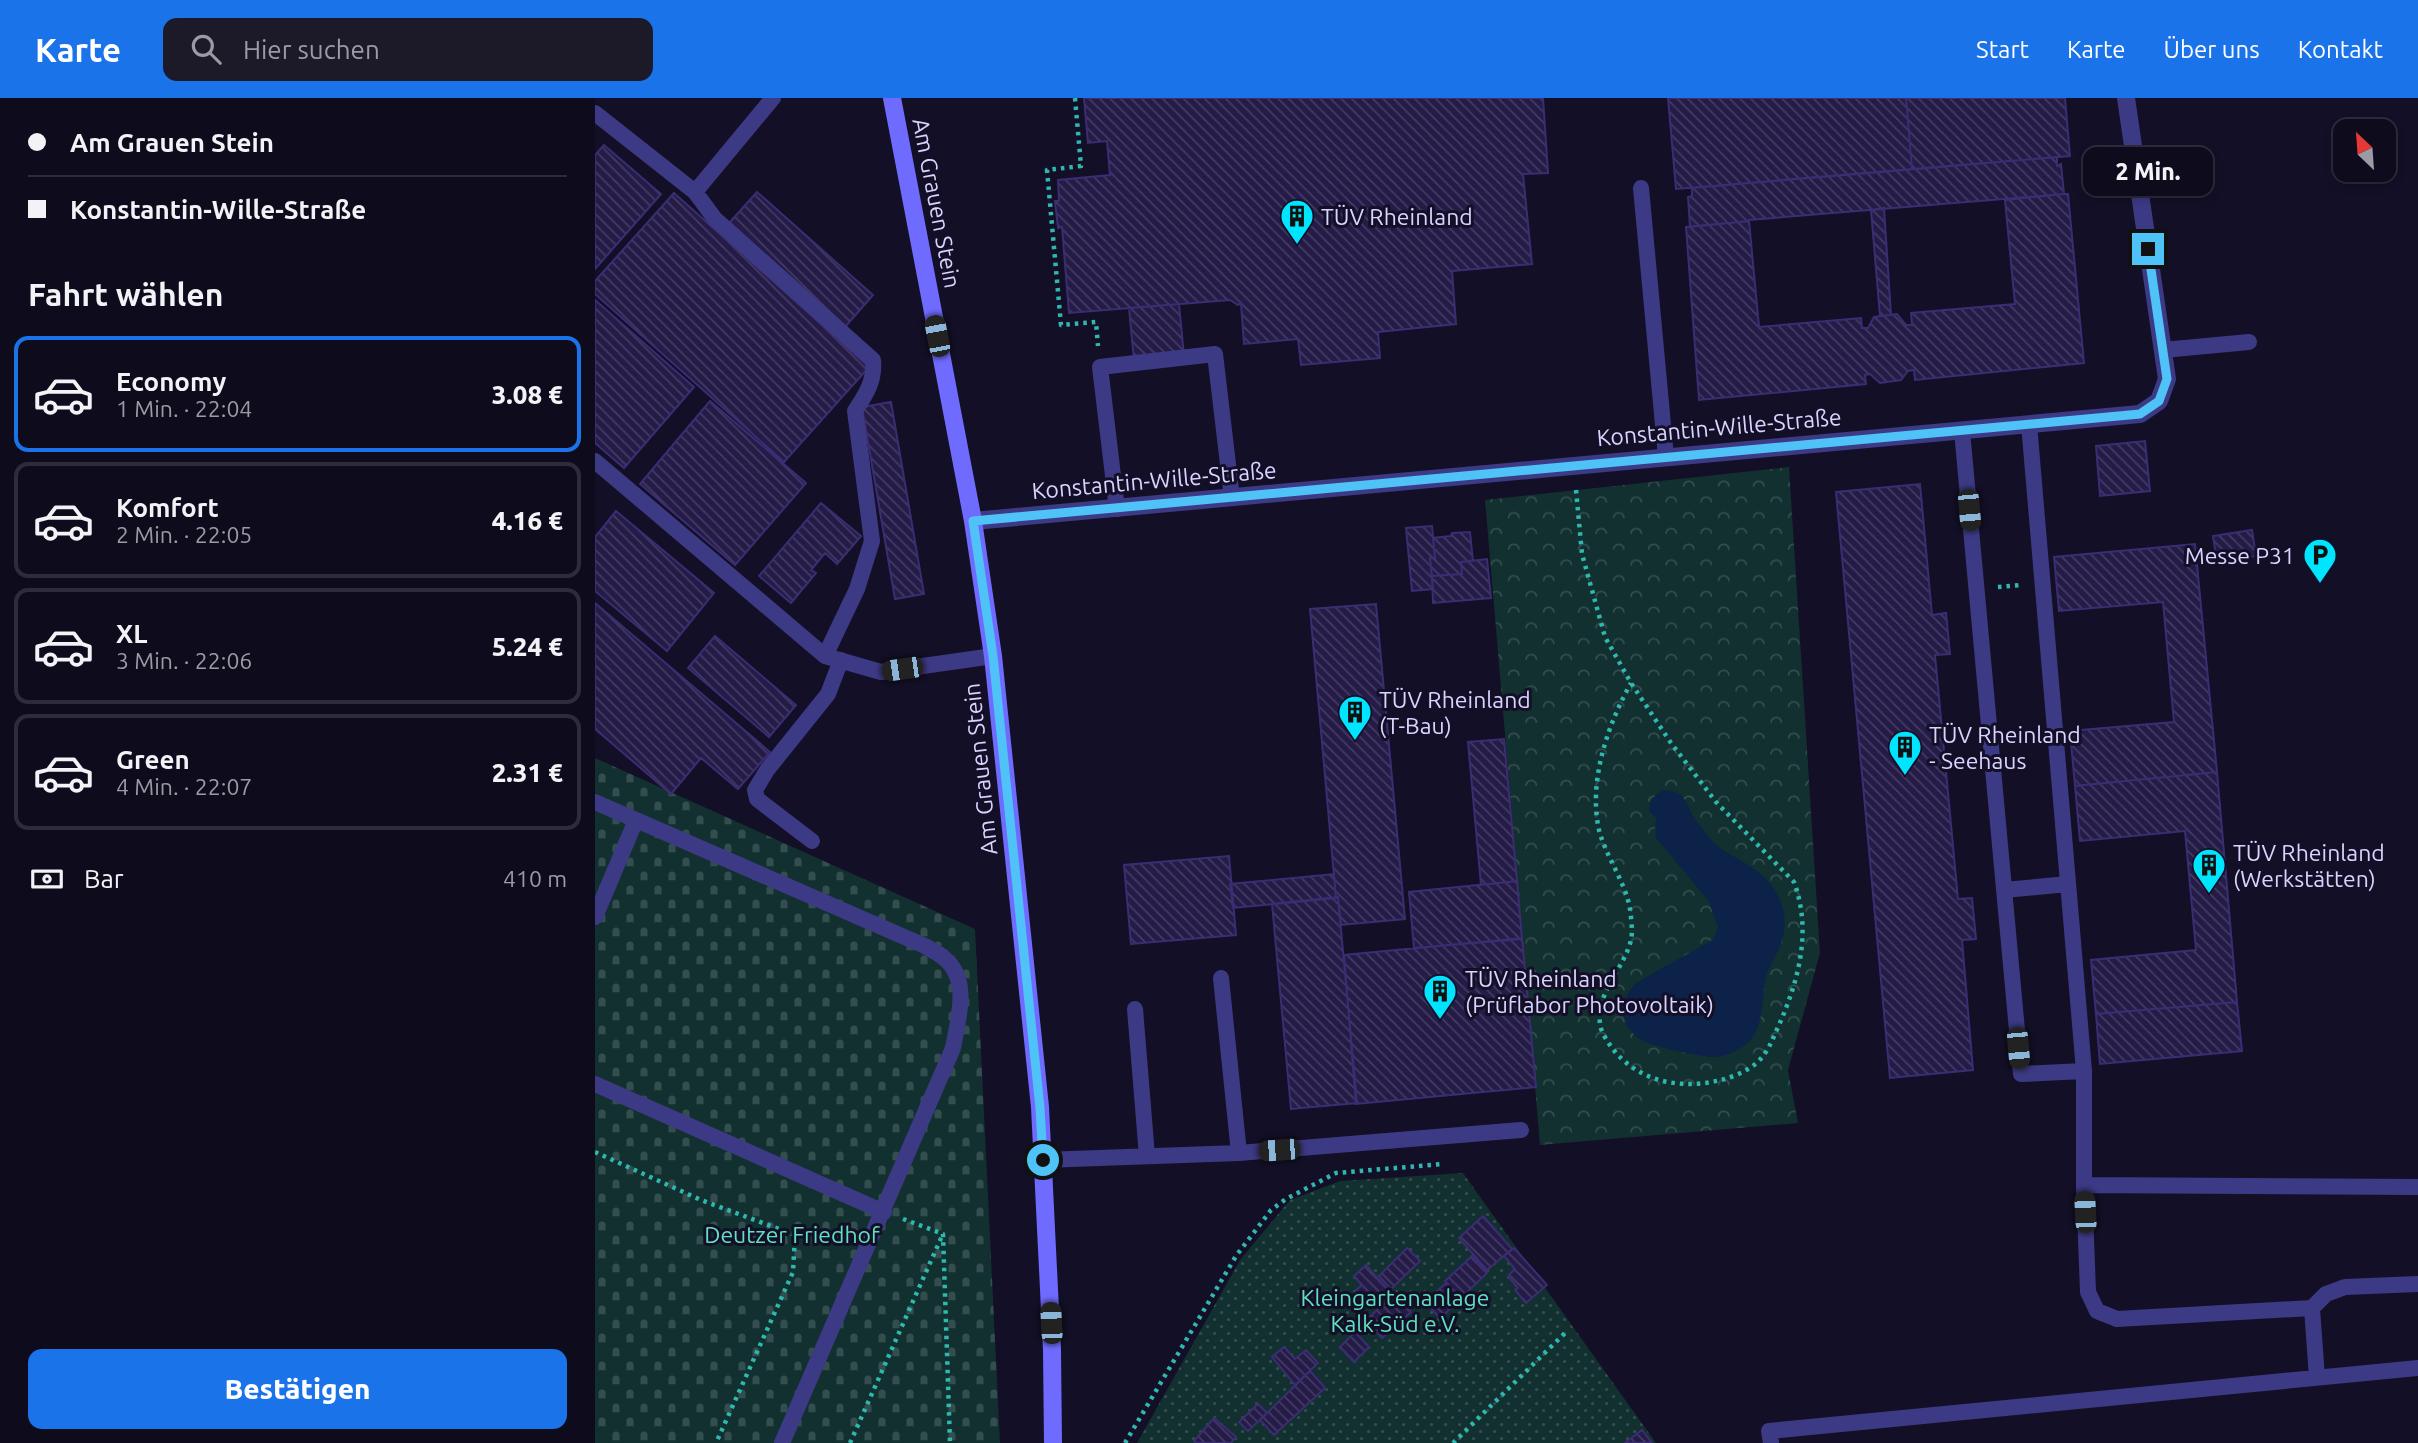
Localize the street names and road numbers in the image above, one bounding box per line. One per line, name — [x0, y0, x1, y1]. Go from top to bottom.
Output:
street label: Am Grauen Stein — [908, 116, 966, 290]
street label: Konstantin-Wille-Straße — [1596, 404, 1842, 450]
street label: Konstantin-Wille-Straße — [1031, 457, 1277, 503]
street label: Am Grauen Stein — [959, 682, 1001, 856]

